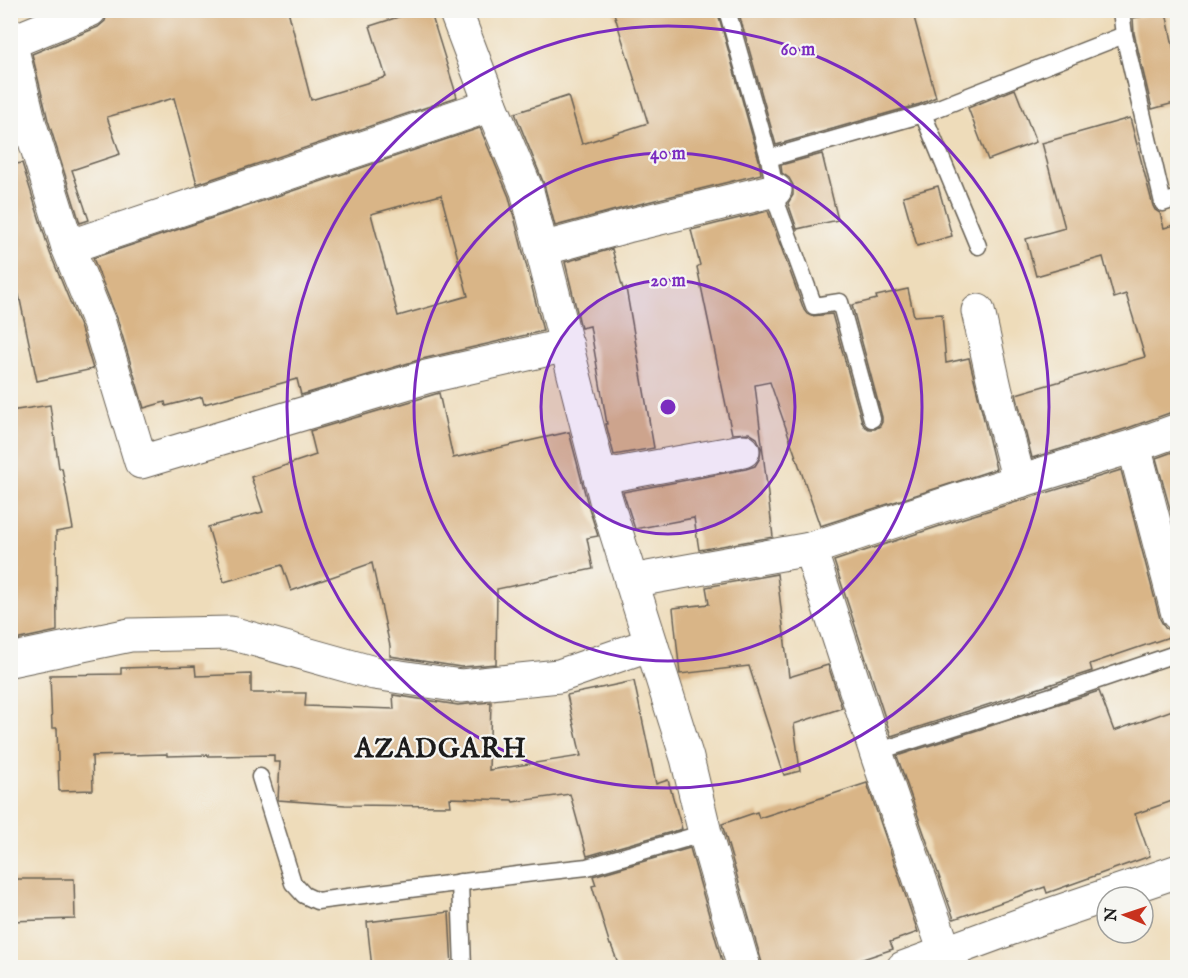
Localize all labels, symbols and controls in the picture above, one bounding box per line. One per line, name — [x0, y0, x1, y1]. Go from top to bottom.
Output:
text: 60 m — [781, 39, 815, 62]
text: 40 m — [650, 143, 686, 166]
text: 20 m — [650, 270, 686, 293]
centre of rings — [658, 397, 678, 417]
district label: AZADGARH — [354, 733, 527, 767]
north arrow — [1095, 885, 1155, 945]
text: N — [1102, 907, 1122, 923]

